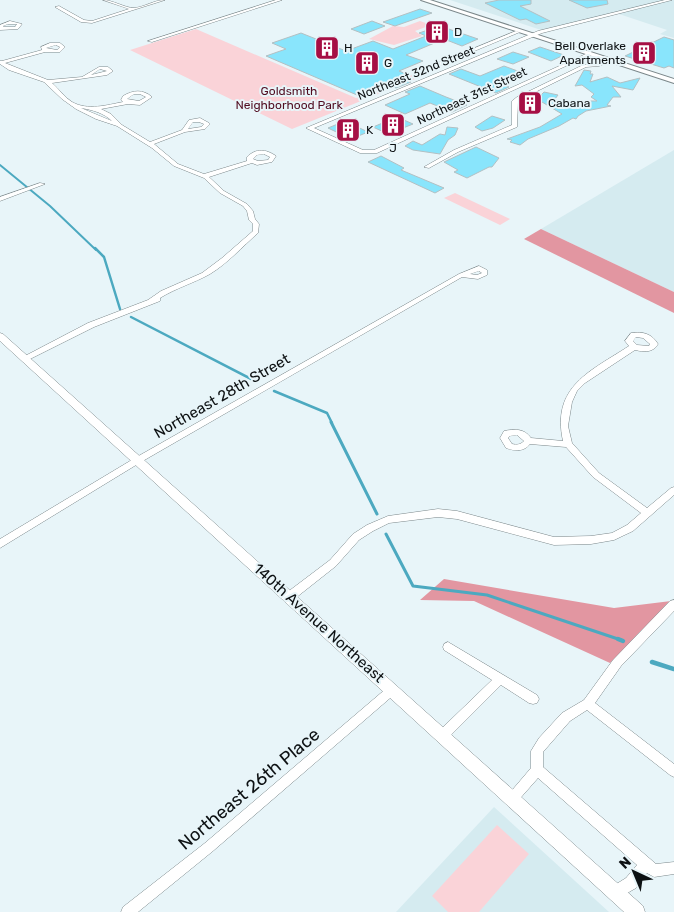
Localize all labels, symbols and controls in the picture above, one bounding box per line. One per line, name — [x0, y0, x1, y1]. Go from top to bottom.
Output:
building icon: D — [424, 19, 450, 45]
place label: D — [454, 25, 462, 39]
building icon: H — [314, 35, 340, 61]
place label: Bell Overlake Apartments — [555, 39, 626, 67]
building icon: Bell Overlake Apartments — [631, 40, 657, 66]
place label: H — [344, 41, 353, 55]
street label: Northeast 32nd Street — [355, 43, 477, 103]
building icon: G — [354, 50, 380, 76]
place label: G — [384, 56, 392, 70]
street label: Northeast 31st Street — [415, 64, 529, 128]
park label: Goldsmith Neighborhood Park — [235, 84, 343, 112]
building icon: Cabana — [517, 90, 543, 116]
place label: Cabana — [548, 96, 590, 110]
building icon: J — [380, 112, 406, 138]
building icon: K — [335, 117, 361, 143]
place label: K — [366, 123, 374, 137]
place label: J — [389, 141, 397, 155]
street label: Northeast 28th Street — [151, 350, 293, 442]
street label: 140th Avenue Northeast — [250, 560, 388, 687]
street label: Northeast 26th Place — [174, 723, 324, 855]
north arrow — [609, 847, 659, 897]
text: N — [616, 853, 635, 873]

